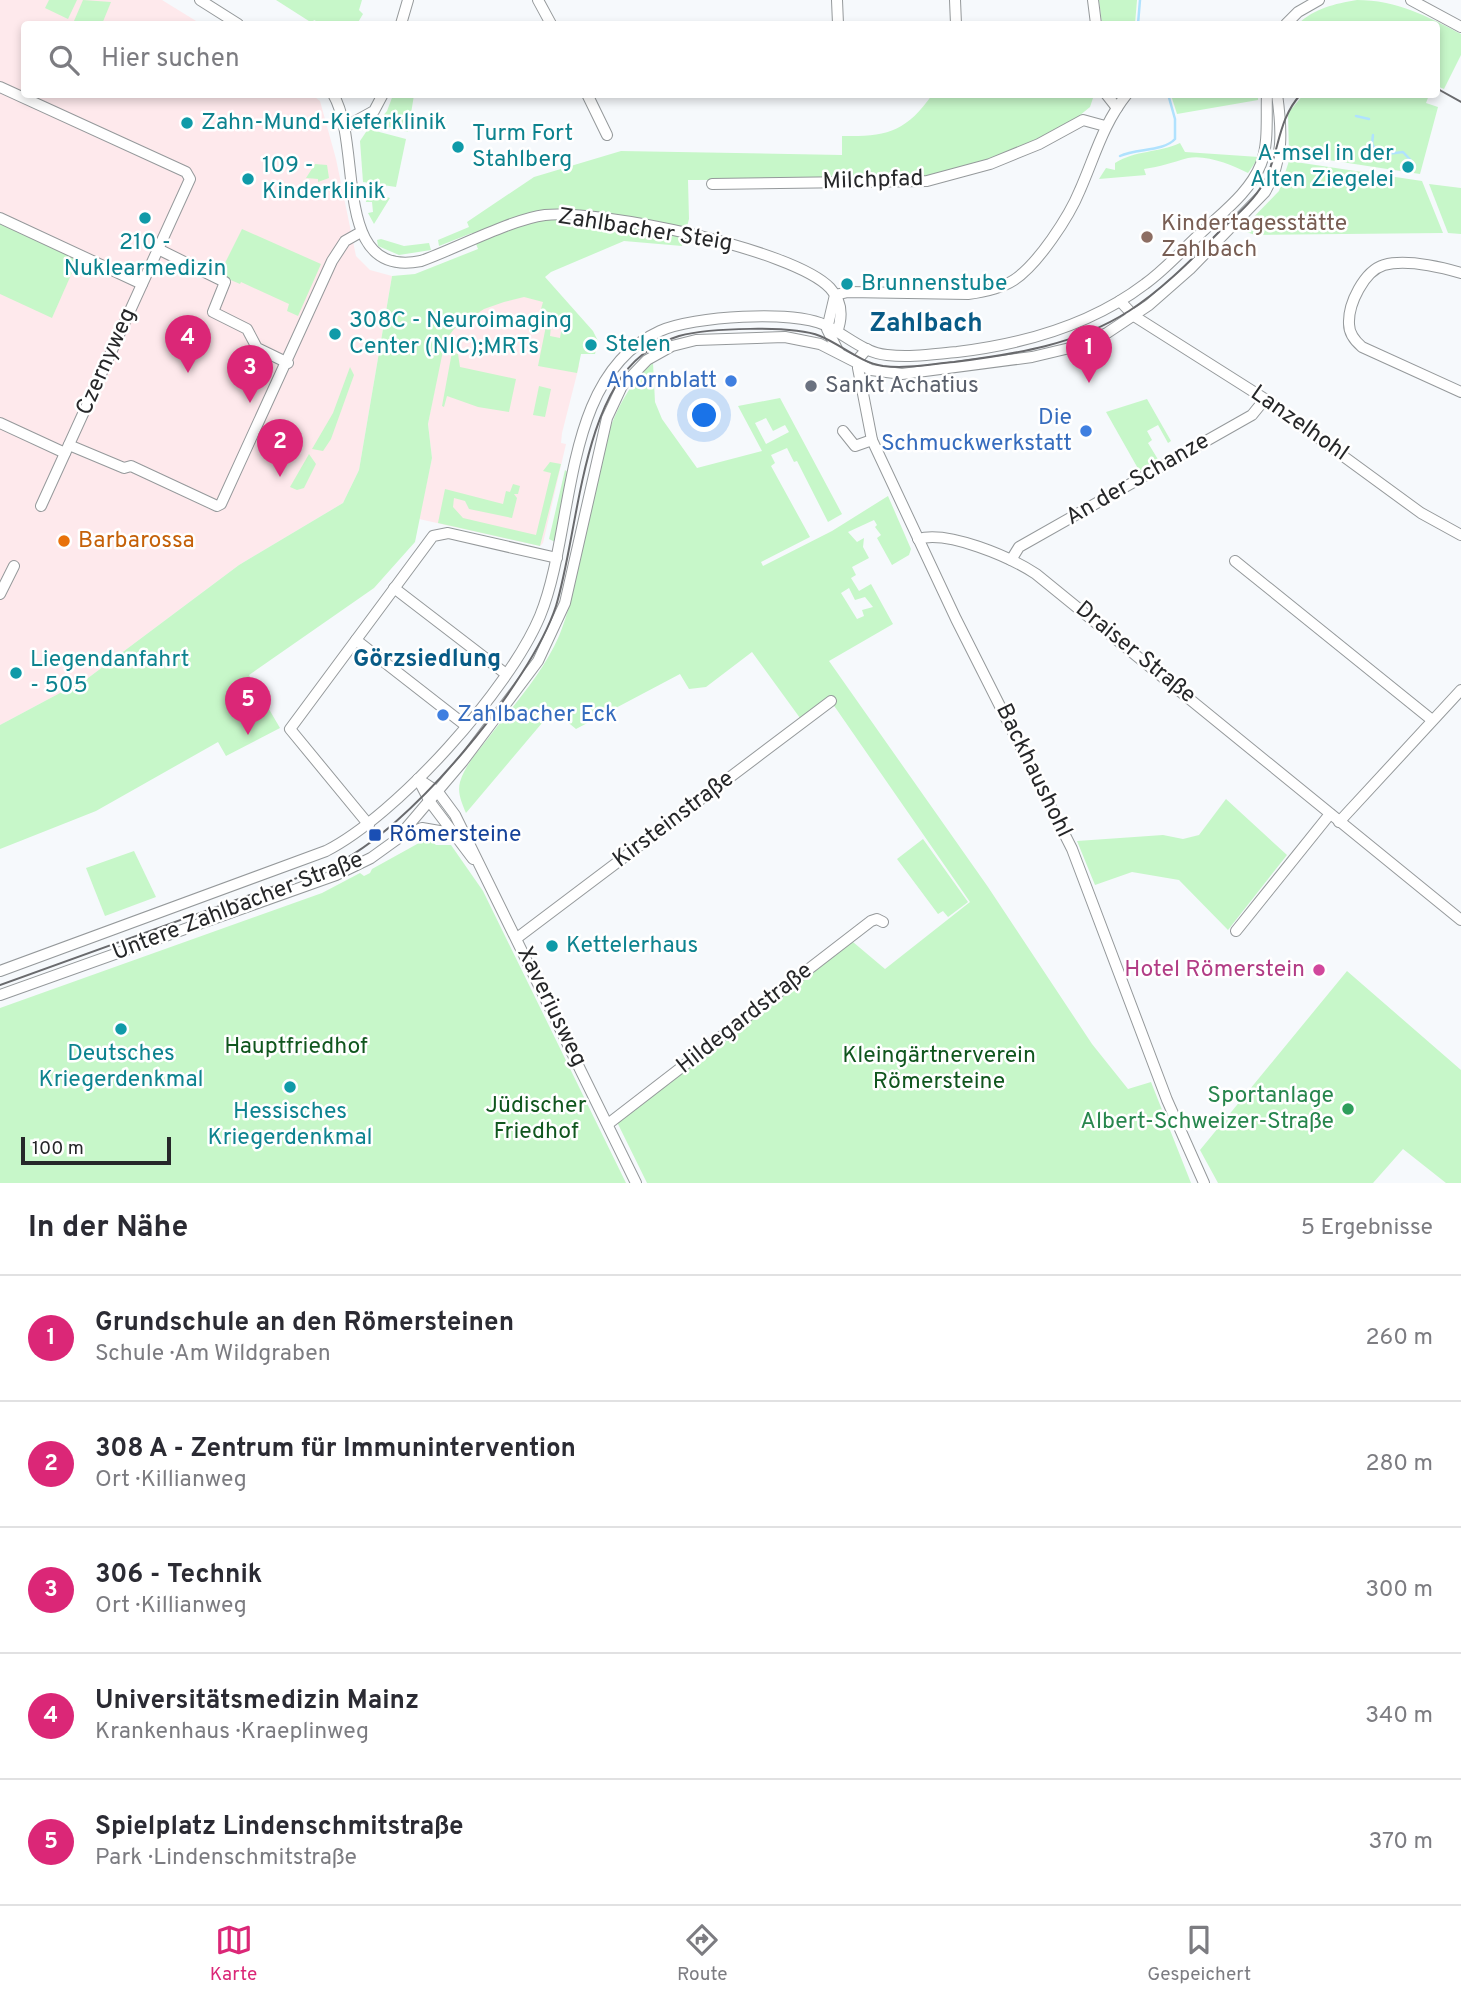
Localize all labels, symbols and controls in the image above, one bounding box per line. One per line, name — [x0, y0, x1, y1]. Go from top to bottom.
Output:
search box — [21, 21, 1440, 98]
icon: search — [45, 41, 83, 79]
text: Hier suchen — [101, 43, 240, 76]
place label: Zahn-Mund-Kieferklinik — [201, 109, 446, 138]
marker: Zahn-Mund-Kieferklinik — [179, 115, 195, 131]
place label: Turm Fort Stahlberg — [472, 120, 573, 175]
marker: Turm Fort Stahlberg — [450, 139, 466, 155]
place label: A-msel in der Alten Ziegelei — [1250, 140, 1394, 195]
place label: 109 - Kinderklinik — [262, 152, 386, 207]
marker: A-msel in der Alten Ziegelei — [1400, 159, 1416, 175]
street label: Milchpfad — [822, 165, 924, 197]
marker: 109 - Kinderklinik — [240, 171, 256, 187]
street label: Zahlbacher Steig — [555, 203, 735, 259]
marker: 210 - Nuklearmedizin — [137, 210, 153, 226]
place label: Kindertagesstätte Zahlbach — [1161, 210, 1347, 265]
place label: 210 - Nuklearmedizin — [64, 229, 226, 284]
marker: Kindertagesstätte Zahlbach — [1139, 229, 1155, 245]
place label: Brunnenstube — [861, 270, 1007, 299]
marker: Brunnenstube — [839, 276, 855, 292]
street label: Czernyweg — [70, 304, 144, 420]
place label: 308C - Neuroimaging Center (NIC);MRTs — [349, 307, 572, 362]
district label: Zahlbach — [869, 308, 983, 341]
pin: 4 — [165, 315, 211, 373]
pin: 1 — [1066, 325, 1112, 383]
marker: 308C - Neuroimaging Center (NIC);MRTs — [327, 326, 343, 342]
place label: Stelen — [605, 331, 671, 360]
marker: Stelen — [583, 337, 599, 353]
pin: 3 — [227, 345, 273, 403]
place label: Ahornblatt — [606, 367, 717, 396]
place label: Sankt Achatius — [825, 372, 979, 401]
marker: Ahornblatt — [723, 373, 739, 389]
marker: Sankt Achatius — [803, 378, 819, 394]
street label: Lanzelhohl — [1244, 380, 1354, 468]
your location — [687, 398, 721, 432]
place label: Die Schmuckwerkstatt — [881, 404, 1072, 459]
pin: 2 — [257, 419, 303, 477]
marker: Die Schmuckwerkstatt — [1078, 423, 1094, 439]
street label: An der Schanze — [1061, 427, 1215, 533]
place label: Barbarossa — [78, 527, 195, 556]
marker: Barbarossa — [56, 533, 72, 549]
street label: Draiser Straße — [1069, 596, 1201, 710]
district label: Görzsiedlung — [353, 645, 501, 675]
place label: Liegendanfahrt - 505 — [30, 646, 189, 701]
marker: Liegendanfahrt - 505 — [8, 665, 24, 681]
pin: 5 — [225, 677, 271, 735]
street label: Backhaushohl — [988, 699, 1078, 843]
place label: Zahlbacher Eck — [457, 701, 617, 730]
marker: Zahlbacher Eck — [435, 707, 451, 723]
street label: Kirsteinstraße — [608, 765, 740, 875]
place label: Römersteine — [389, 821, 521, 850]
marker: Römersteine — [367, 827, 383, 843]
street label: Untere Zahlbacher Straße — [109, 846, 367, 968]
place label: Kettelerhaus — [566, 932, 698, 961]
marker: Kettelerhaus — [544, 938, 560, 954]
street label: Xaveriusweg — [509, 942, 593, 1072]
place label: Hotel Römerstein — [1124, 956, 1305, 985]
street label: Hildegardstraße — [671, 957, 819, 1081]
marker: Hotel Römerstein — [1311, 962, 1327, 978]
marker: Deutsches Kriegerdenkmal — [113, 1021, 129, 1037]
park label: Hauptfriedhof — [224, 1033, 368, 1062]
place label: Deutsches Kriegerdenkmal — [38, 1040, 204, 1095]
park label: Kleingärtnerverein Römersteine — [842, 1042, 1036, 1097]
marker: Hessisches Kriegerdenkmal — [282, 1079, 298, 1095]
place label: Sportanlage Albert-Schweizer-Straße — [1080, 1082, 1334, 1137]
park label: Jüdischer Friedhof — [485, 1092, 587, 1147]
place label: Hessisches Kriegerdenkmal — [207, 1098, 373, 1153]
marker: Sportanlage Albert-Schweizer-Straße — [1340, 1101, 1356, 1117]
scale bar — [21, 1134, 172, 1166]
text: 100 m — [32, 1137, 84, 1161]
text: In der Nähe — [28, 1210, 188, 1247]
text: 5 Ergebnisse — [1301, 1214, 1433, 1243]
text: Grundschule an den Römersteinen — [95, 1307, 514, 1340]
text: 1 — [46, 1324, 56, 1353]
text: 260 m — [1366, 1324, 1433, 1353]
text: Schule · Am Wildgraben — [95, 1340, 331, 1369]
text: 308 A - Zentrum für Immunintervention — [95, 1433, 576, 1466]
text: 2 — [44, 1450, 58, 1479]
text: 280 m — [1365, 1450, 1433, 1479]
text: Ort · Killianweg — [95, 1466, 247, 1495]
text: 306 - Technik — [95, 1559, 262, 1592]
text: 3 — [44, 1576, 58, 1605]
text: 300 m — [1365, 1576, 1433, 1605]
text: Ort · Killianweg — [95, 1592, 247, 1621]
text: Universitätsmedizin Mainz — [95, 1685, 419, 1718]
text: 4 — [44, 1702, 58, 1731]
text: 340 m — [1365, 1702, 1433, 1731]
text: Krankenhaus · Kraeplinweg — [95, 1718, 369, 1747]
text: Spielplatz Lindenschmitstraße — [95, 1811, 463, 1844]
text: 5 — [44, 1828, 58, 1857]
text: 370 m — [1368, 1828, 1433, 1857]
text: Park · Lindenschmitstraße — [95, 1844, 357, 1873]
tab: Karte — [210, 1921, 257, 1987]
tab: Route — [677, 1921, 728, 1987]
tab: Gespeichert — [1147, 1921, 1251, 1987]

